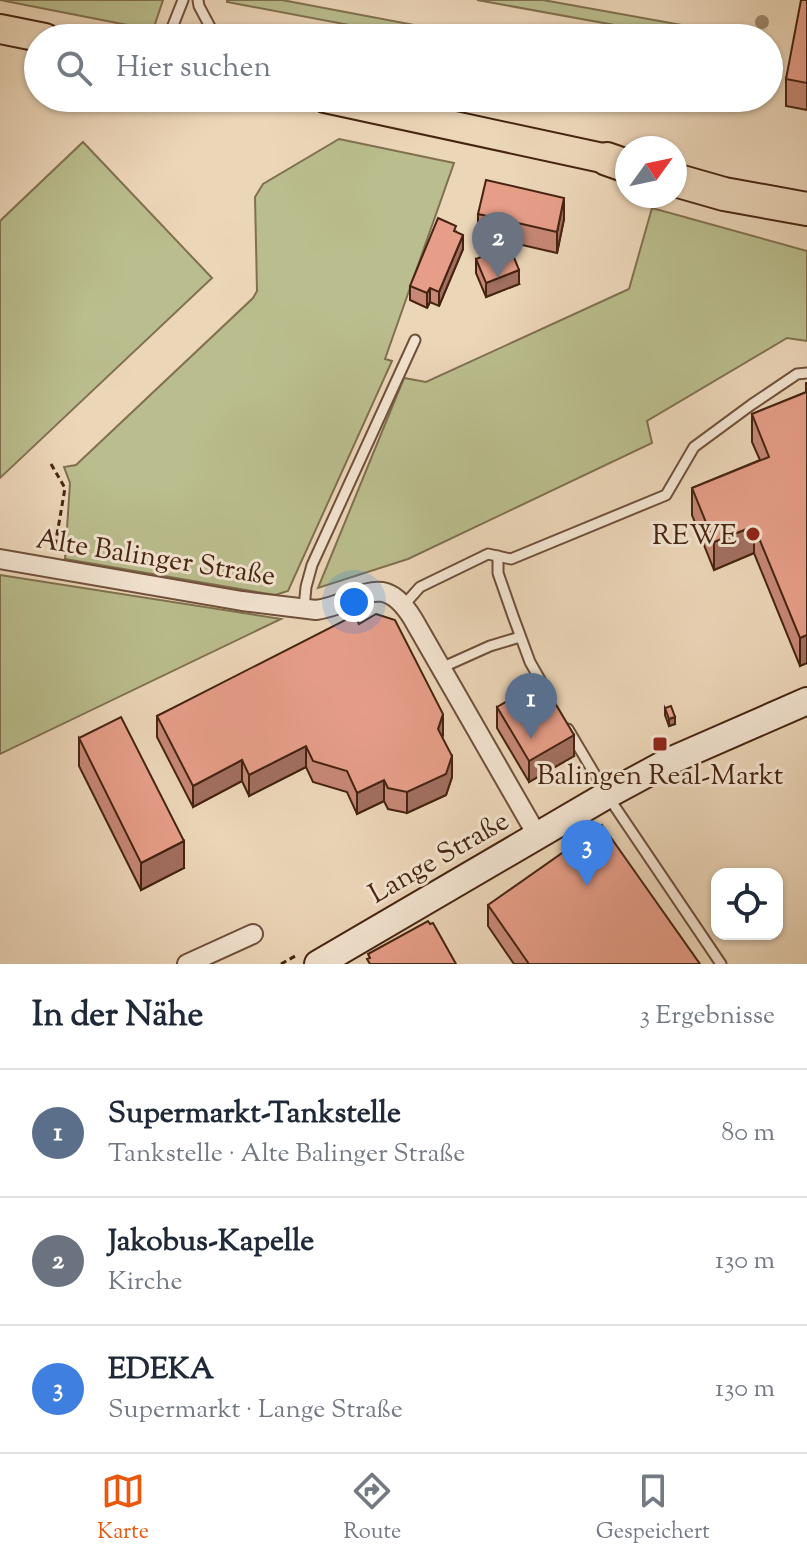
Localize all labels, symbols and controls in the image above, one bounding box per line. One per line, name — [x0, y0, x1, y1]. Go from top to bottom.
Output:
search box — [24, 24, 783, 112]
icon: search — [52, 46, 96, 90]
text: Hier suchen — [116, 47, 271, 90]
north arrow — [615, 136, 687, 208]
pin: 2 — [472, 212, 524, 278]
place label: REWE — [652, 517, 737, 557]
street label: Alte Balinger Straße — [33, 520, 278, 598]
marker: REWE — [744, 525, 762, 543]
your location — [334, 582, 374, 622]
pin: 1 — [505, 673, 557, 739]
marker: Balingen Real-Markt — [651, 735, 669, 753]
place label: Balingen Real-Markt — [537, 757, 784, 797]
street label: Lange Straße — [362, 802, 517, 915]
pin: 3 — [561, 820, 613, 886]
map controls — [711, 868, 783, 940]
button: locate — [711, 868, 783, 940]
text: In der Nähe — [32, 992, 203, 1041]
text: 3 Ergebnisse — [640, 998, 775, 1035]
text: Supermarkt-Tankstelle — [108, 1093, 401, 1136]
text: 1 — [54, 1115, 62, 1152]
text: 80 m — [721, 1115, 775, 1152]
text: Tankstelle · Alte Balinger Straße — [108, 1136, 465, 1173]
text: Jakobus-Kapelle — [108, 1221, 314, 1264]
text: 2 — [52, 1243, 64, 1280]
text: 130 m — [715, 1243, 775, 1280]
text: Kirche — [108, 1264, 183, 1301]
text: EDEKA — [108, 1349, 214, 1392]
text: 3 — [53, 1371, 63, 1408]
text: 130 m — [715, 1371, 775, 1408]
text: Supermarkt · Lange Straße — [108, 1392, 403, 1429]
tab: Karte — [97, 1469, 149, 1549]
tab: Route — [344, 1469, 401, 1549]
tab: Gespeichert — [596, 1469, 710, 1549]

